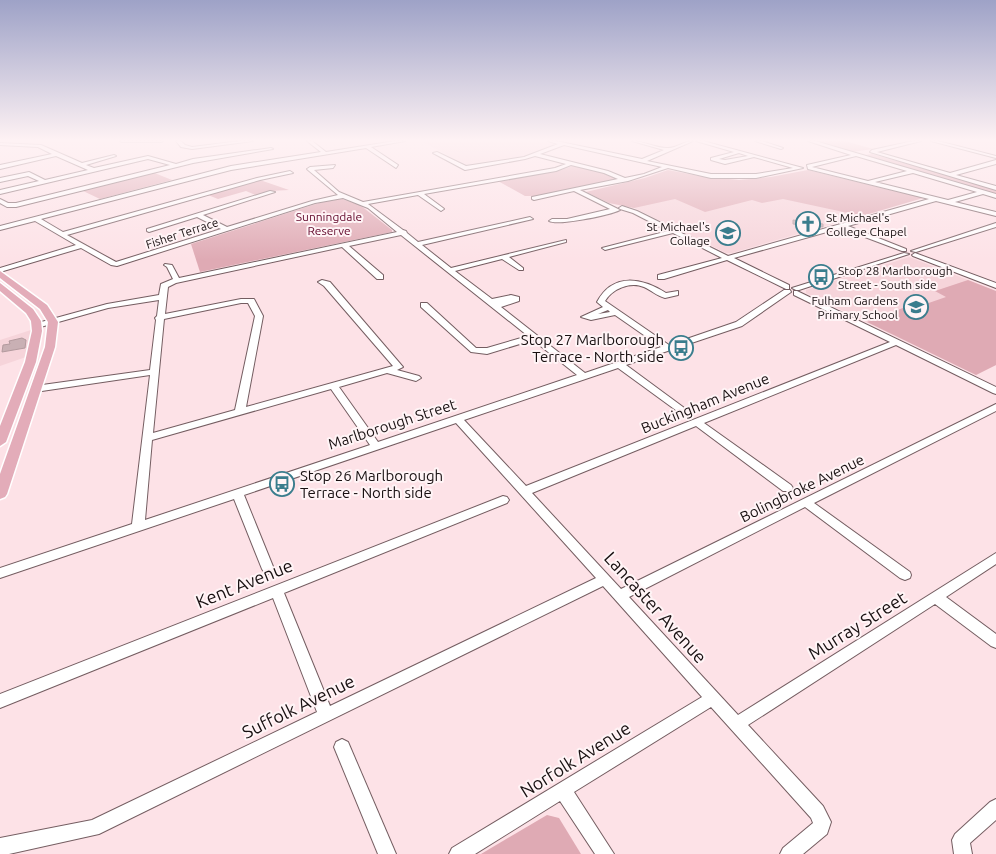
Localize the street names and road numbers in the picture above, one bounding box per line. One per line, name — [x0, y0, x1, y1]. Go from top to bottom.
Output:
street label: Fisher Terrace — [144, 215, 220, 251]
street label: Buckingham Avenue — [638, 370, 772, 436]
street label: Marlborough Street — [326, 395, 458, 453]
street label: Bolingbroke Avenue — [737, 451, 867, 525]
street label: Lancaster Avenue — [601, 547, 711, 667]
street label: Kent Avenue — [193, 554, 295, 612]
street label: Murray Street — [804, 587, 910, 663]
street label: Suffolk Avenue — [239, 670, 357, 742]
street label: Norfolk Avenue — [516, 717, 634, 801]

